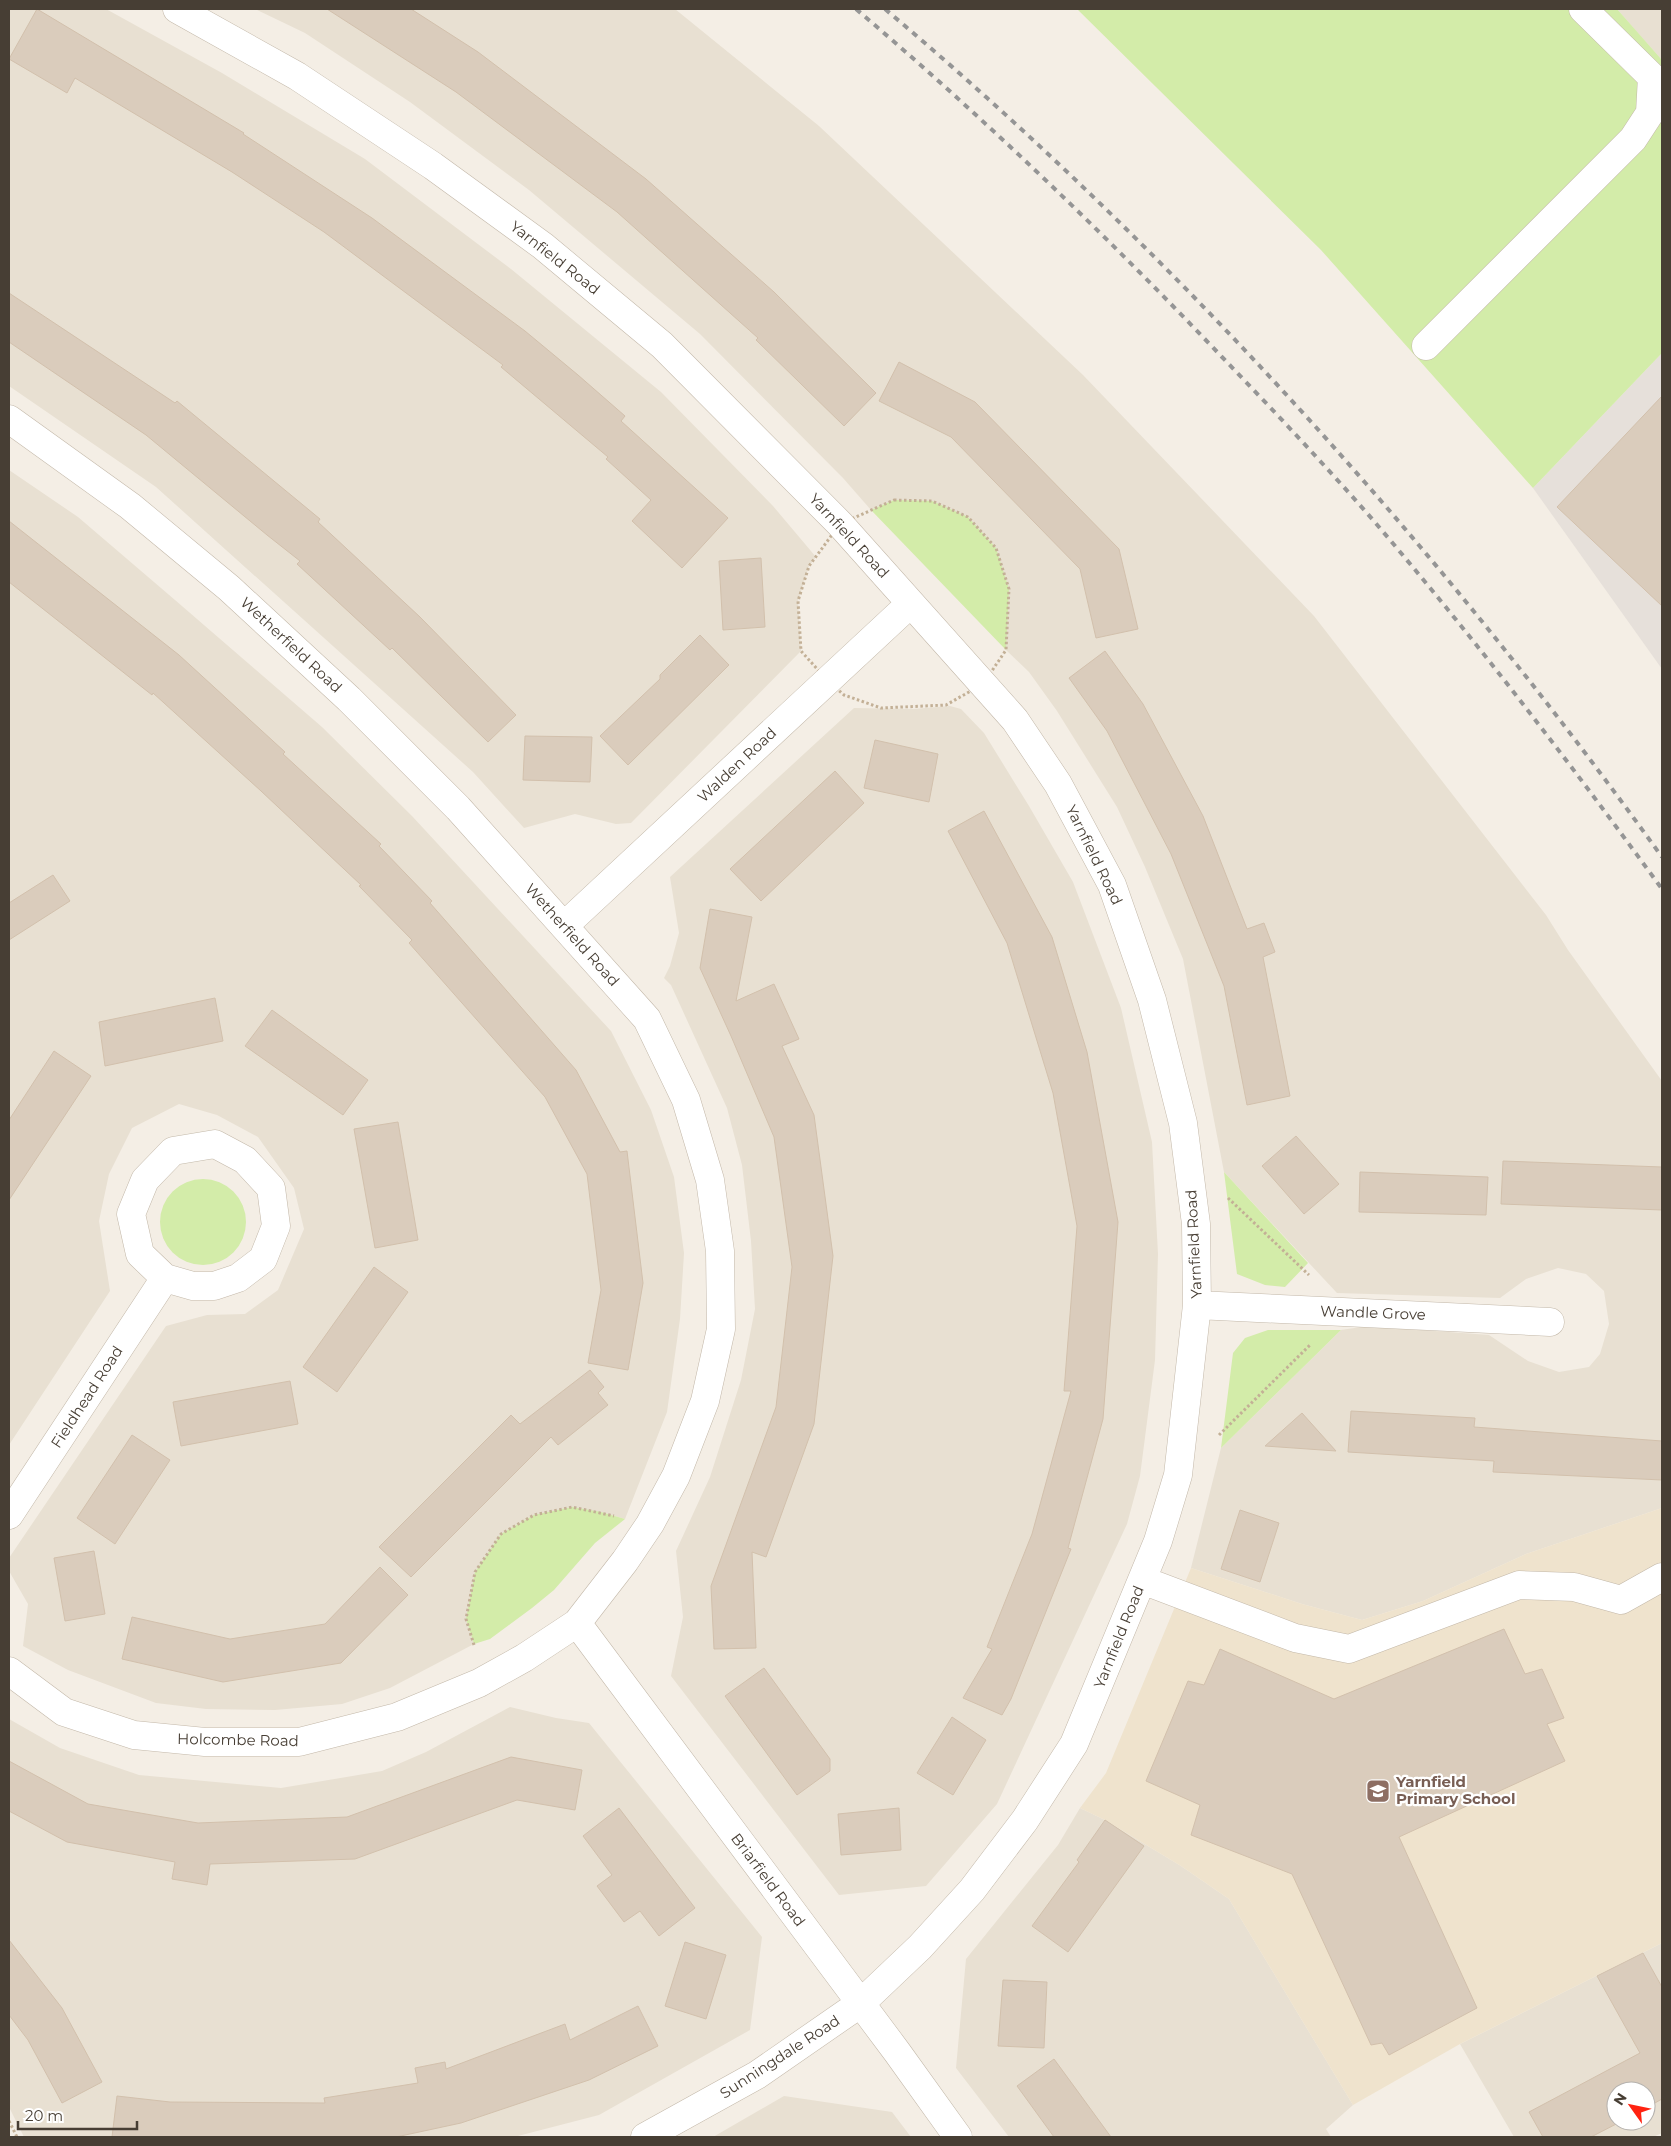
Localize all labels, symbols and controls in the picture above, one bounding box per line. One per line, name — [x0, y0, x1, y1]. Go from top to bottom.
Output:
street label: Yarnfield Road — [507, 217, 604, 299]
street label: Yarnfield Road — [805, 489, 893, 582]
street label: Wetherfield Road — [237, 593, 346, 697]
street label: Walden Road — [693, 723, 780, 806]
street label: Yarnfield Road — [1062, 802, 1127, 908]
street label: Wetherfield Road — [521, 879, 624, 990]
street label: Yarnfield Road — [1181, 1189, 1206, 1299]
street label: Wandle Grove — [1320, 1301, 1426, 1324]
street label: Fieldhead Road — [46, 1342, 127, 1451]
street label: Yarnfield Road — [1089, 1583, 1148, 1691]
street label: Holcombe Road — [177, 1729, 299, 1750]
place label: Yarnfield Primary School — [1395, 1772, 1515, 1808]
school or university icon: Yarnfield Primary School — [1365, 1778, 1391, 1804]
street label: Briarfield Road — [727, 1829, 810, 1930]
street label: Sunningdale Road — [716, 2011, 843, 2102]
north arrow — [1606, 2081, 1656, 2131]
text: N — [1609, 2089, 1631, 2109]
scale bar — [18, 2098, 136, 2130]
text: 20 m — [25, 2106, 63, 2125]

